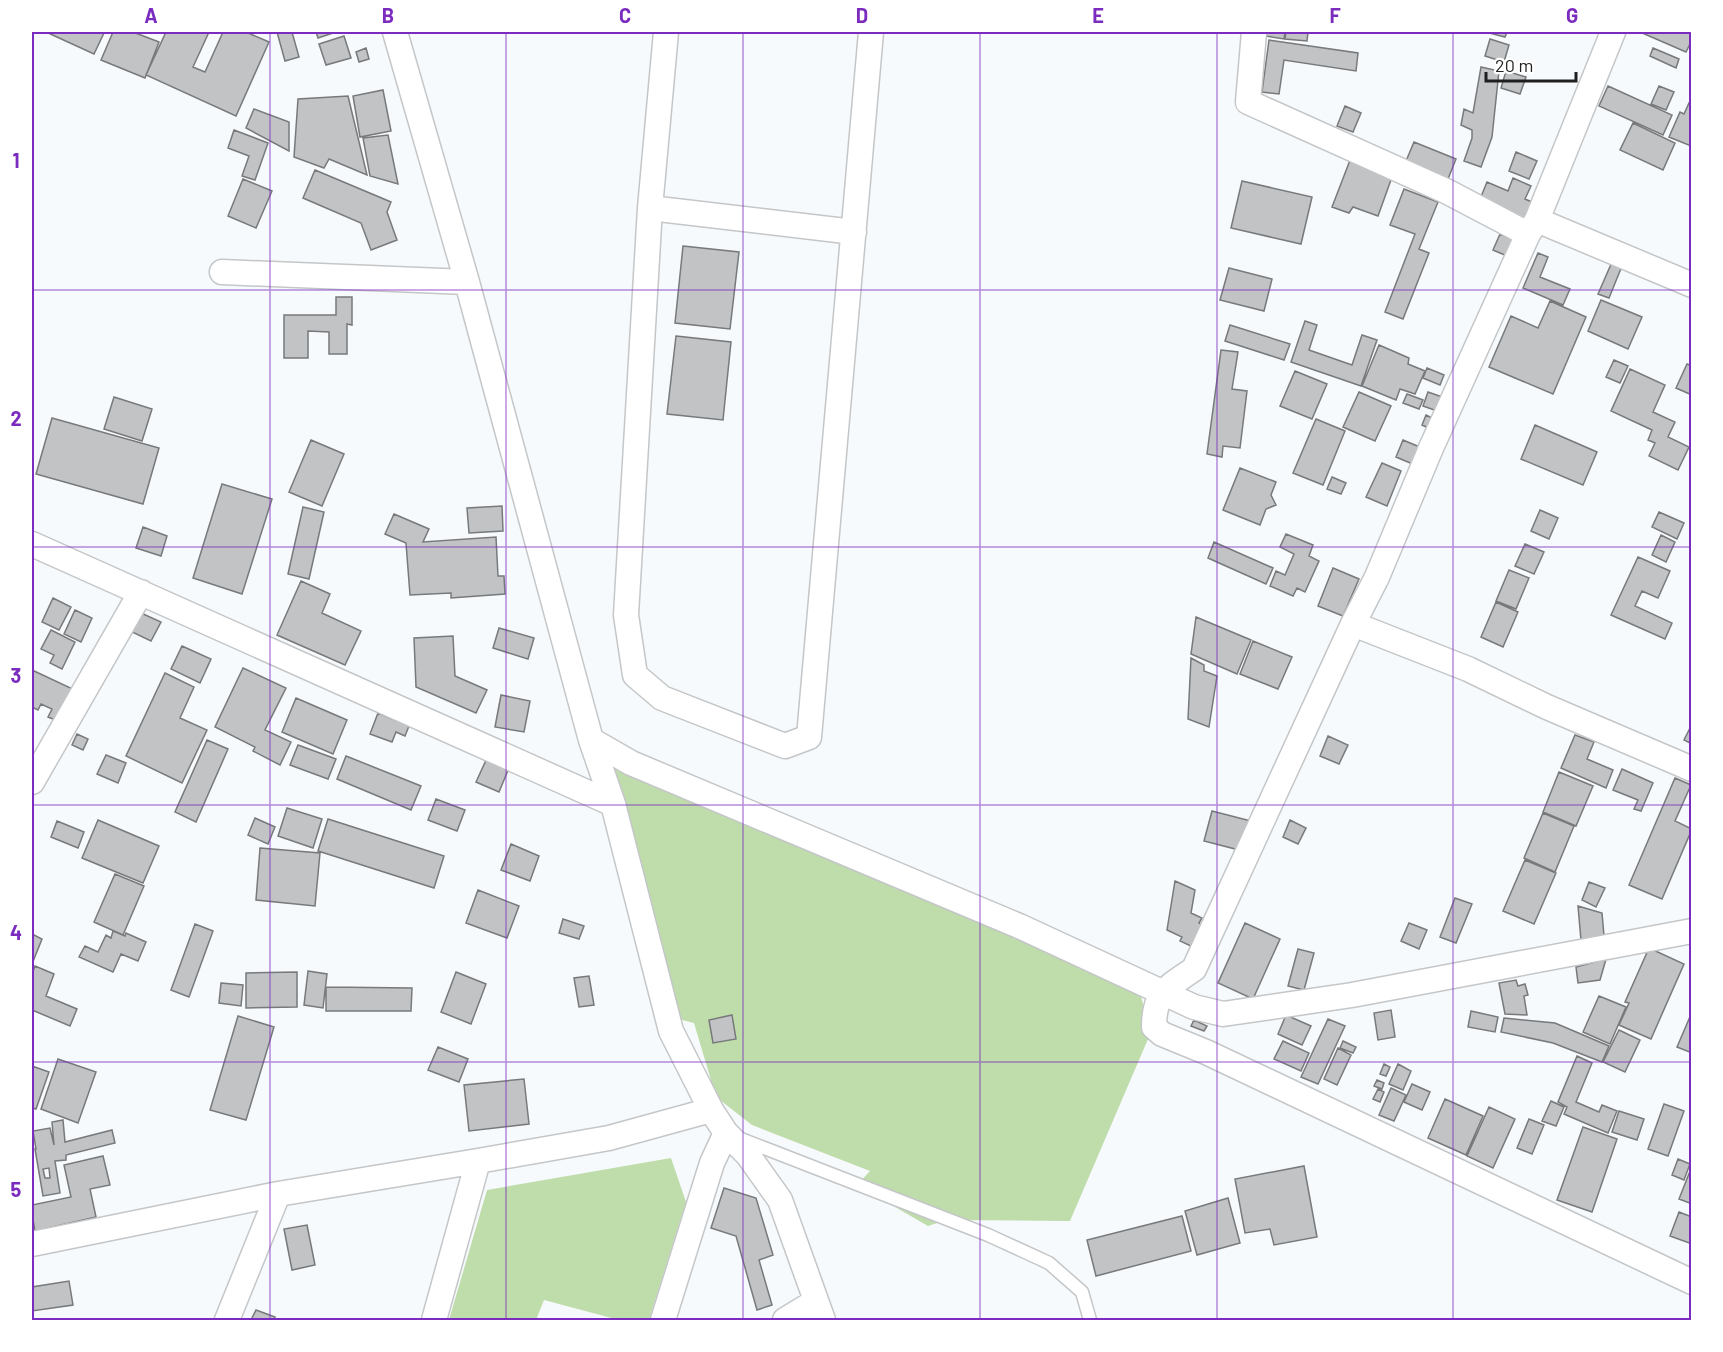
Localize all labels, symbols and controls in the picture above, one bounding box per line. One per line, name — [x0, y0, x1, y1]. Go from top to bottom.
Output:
text: A — [144, 3, 158, 27]
text: B — [382, 3, 394, 27]
text: C — [619, 3, 631, 27]
text: D — [856, 3, 868, 27]
text: E — [1092, 3, 1104, 27]
text: F — [1329, 3, 1341, 27]
text: G — [1566, 3, 1578, 27]
scale bar — [1486, 45, 1576, 83]
text: 20 m — [1495, 54, 1533, 76]
text: 1 — [12, 148, 20, 172]
text: 2 — [10, 406, 22, 430]
text: 3 — [11, 663, 21, 687]
text: 4 — [10, 920, 22, 944]
text: 5 — [11, 1177, 22, 1201]

